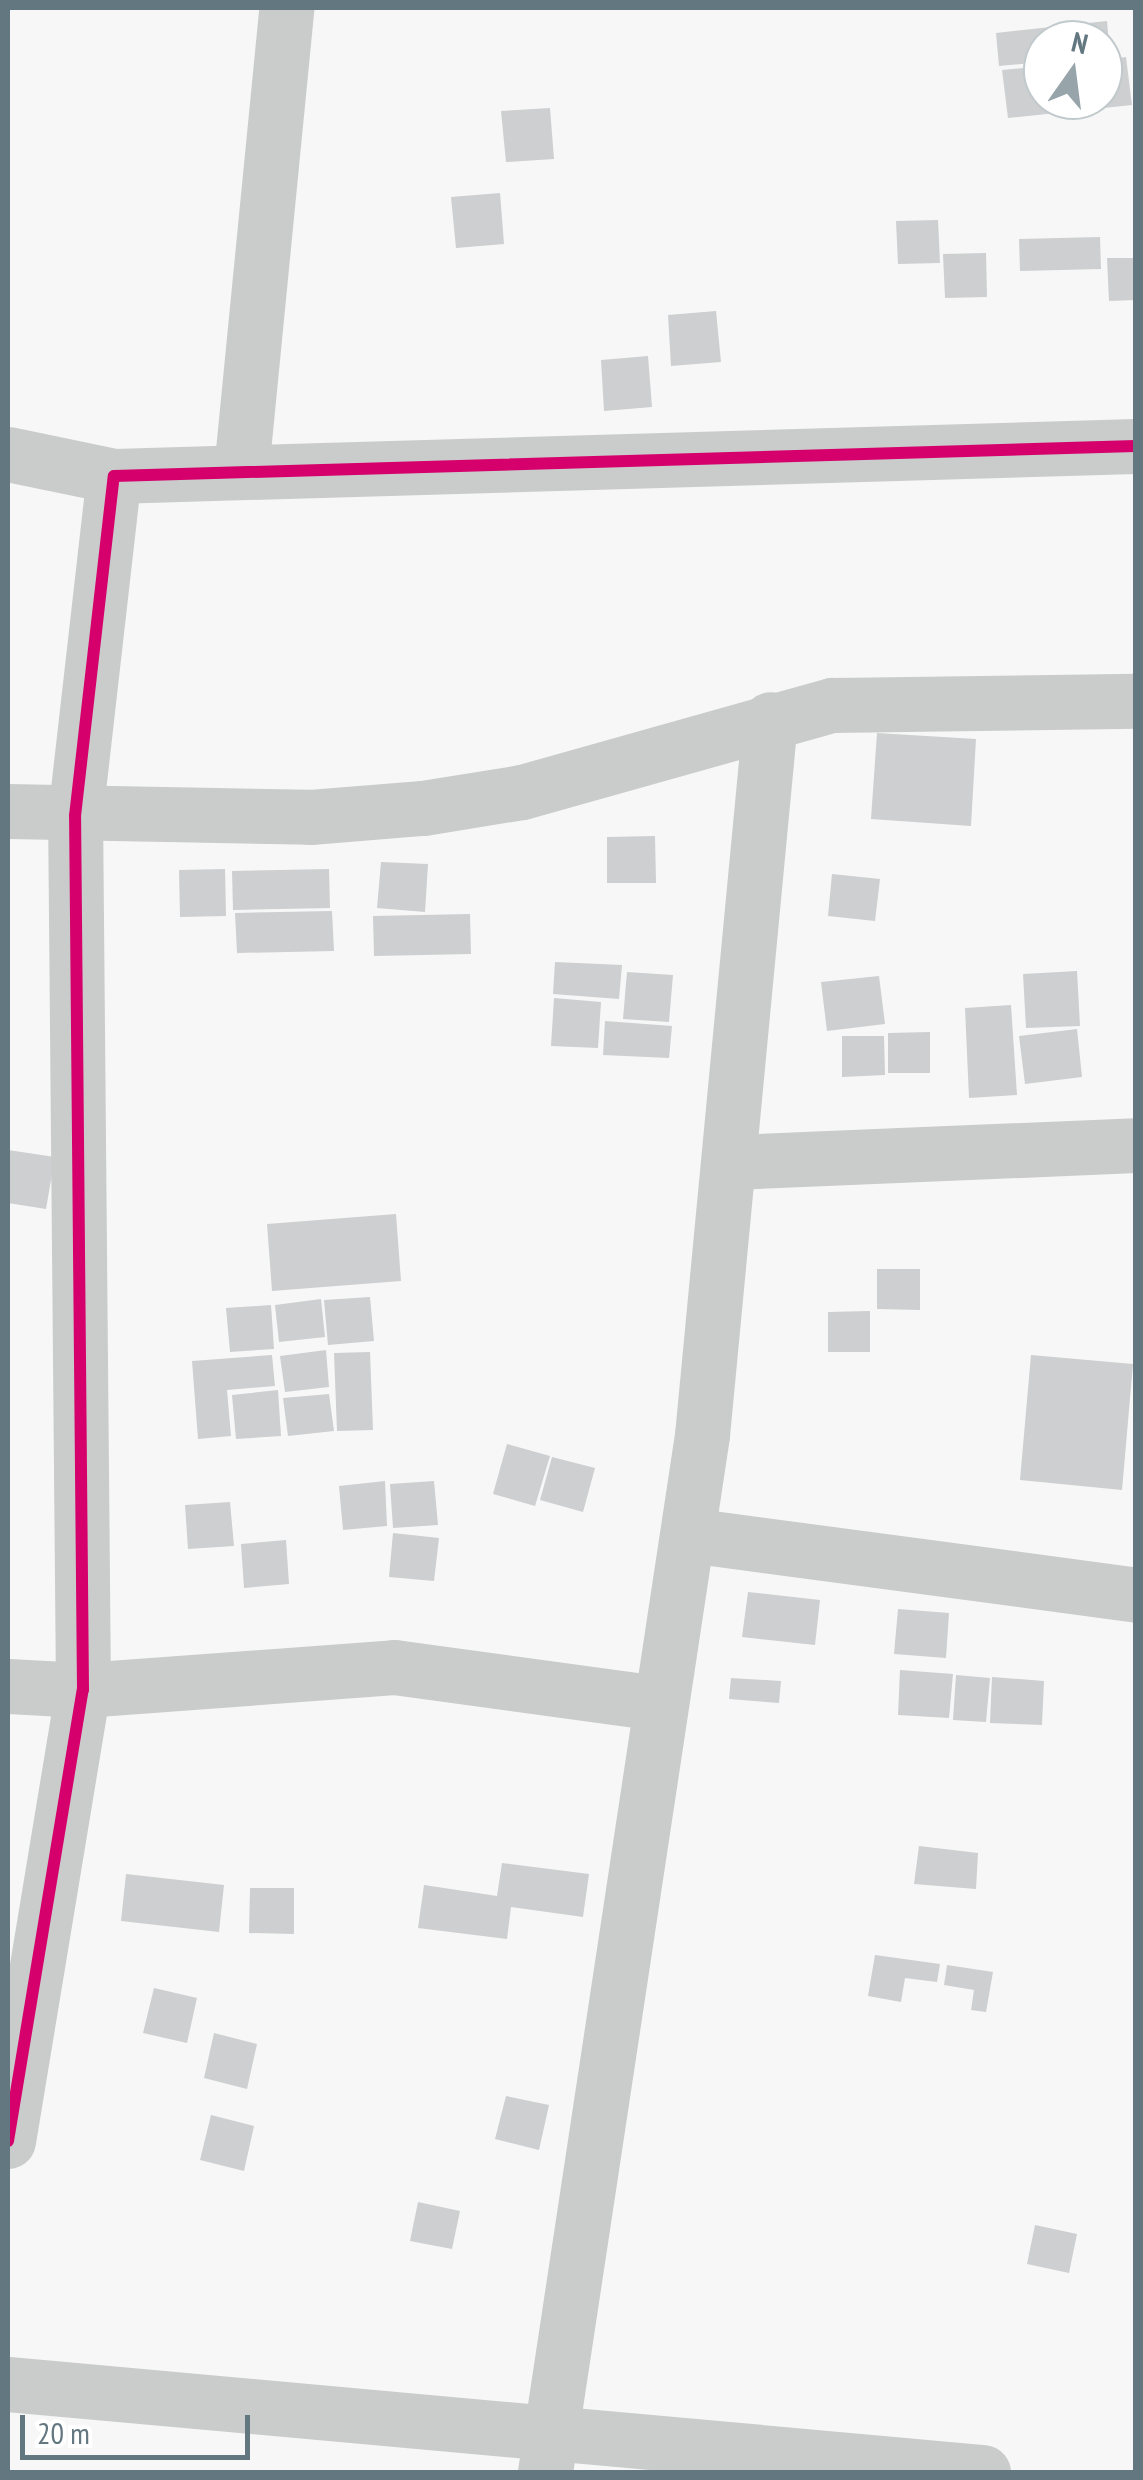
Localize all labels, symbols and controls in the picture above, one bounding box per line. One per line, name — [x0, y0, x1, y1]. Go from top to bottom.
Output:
north arrow — [1023, 20, 1123, 120]
text: N — [1068, 23, 1092, 62]
scale bar — [25, 2395, 255, 2457]
text: 20 m — [37, 2413, 90, 2452]

